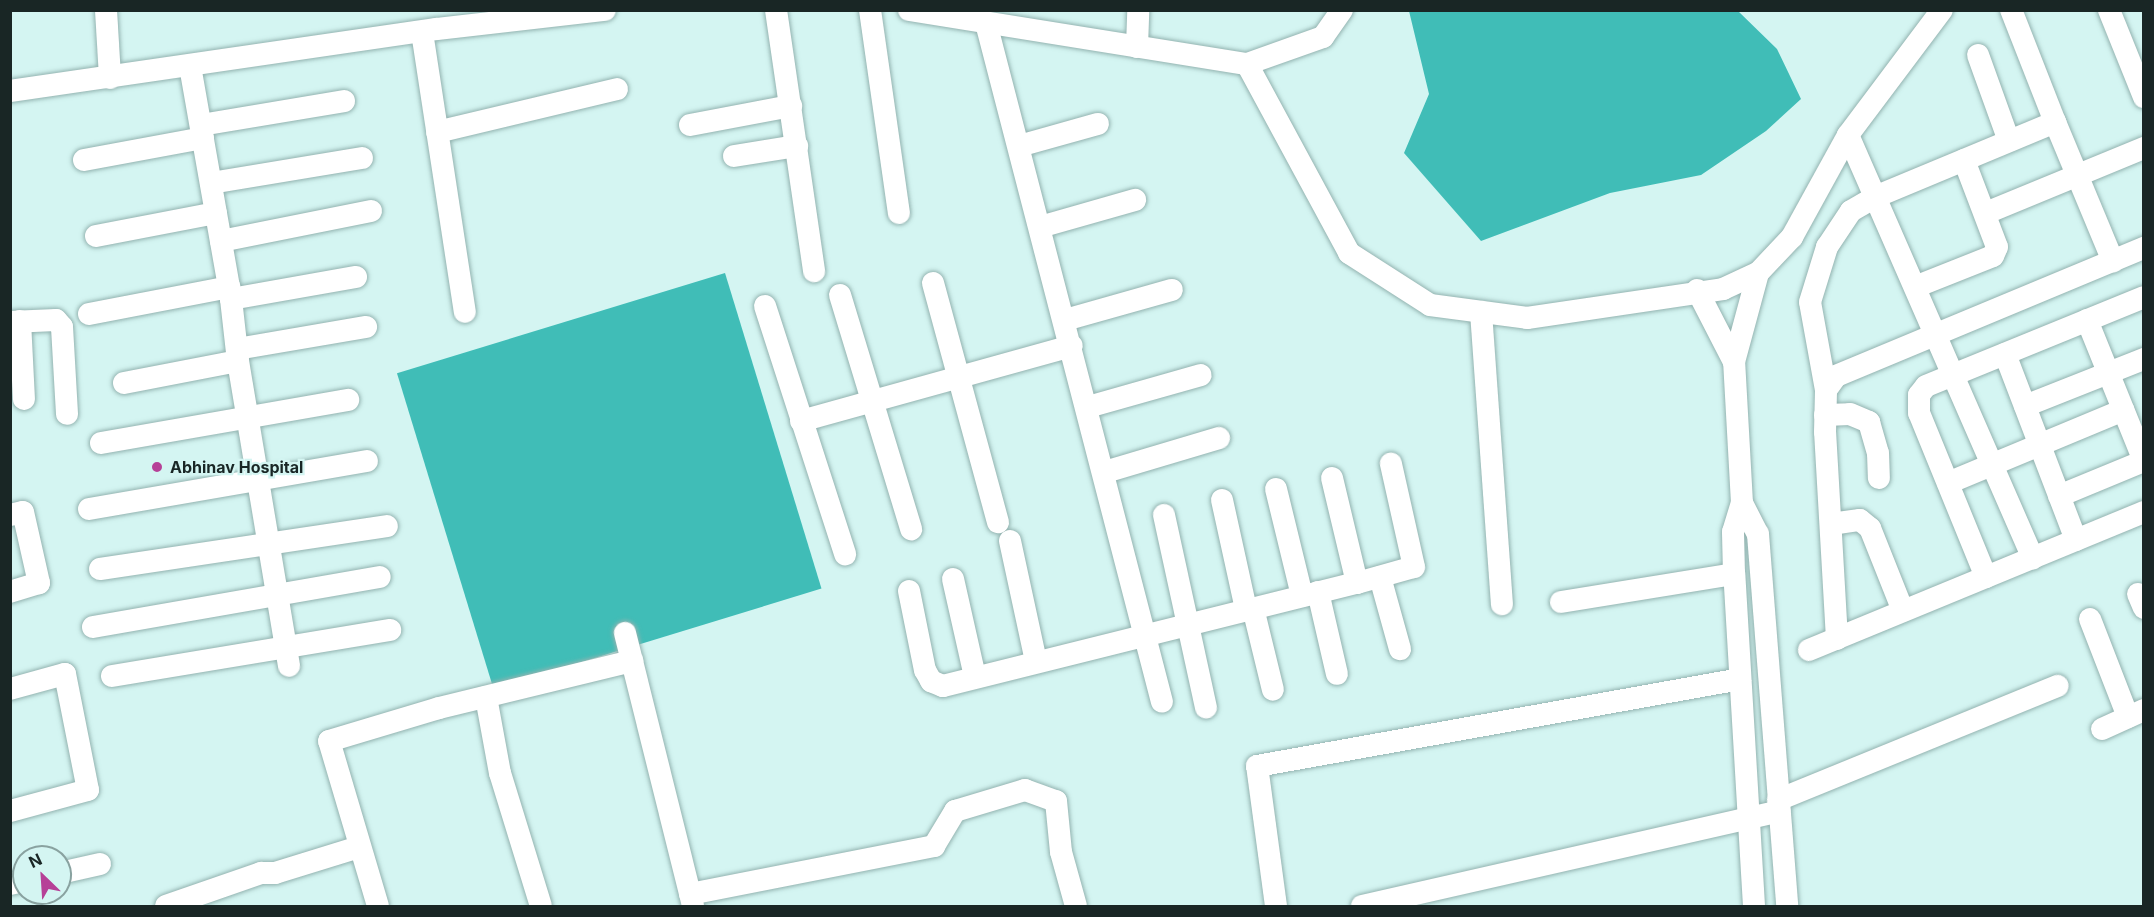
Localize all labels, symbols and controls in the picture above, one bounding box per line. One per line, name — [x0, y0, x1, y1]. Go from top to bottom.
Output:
place label: Abhinav Hospital — [170, 457, 303, 477]
marker: Abhinav Hospital — [148, 458, 166, 476]
north arrow — [12, 845, 72, 905]
text: N — [25, 849, 45, 872]

